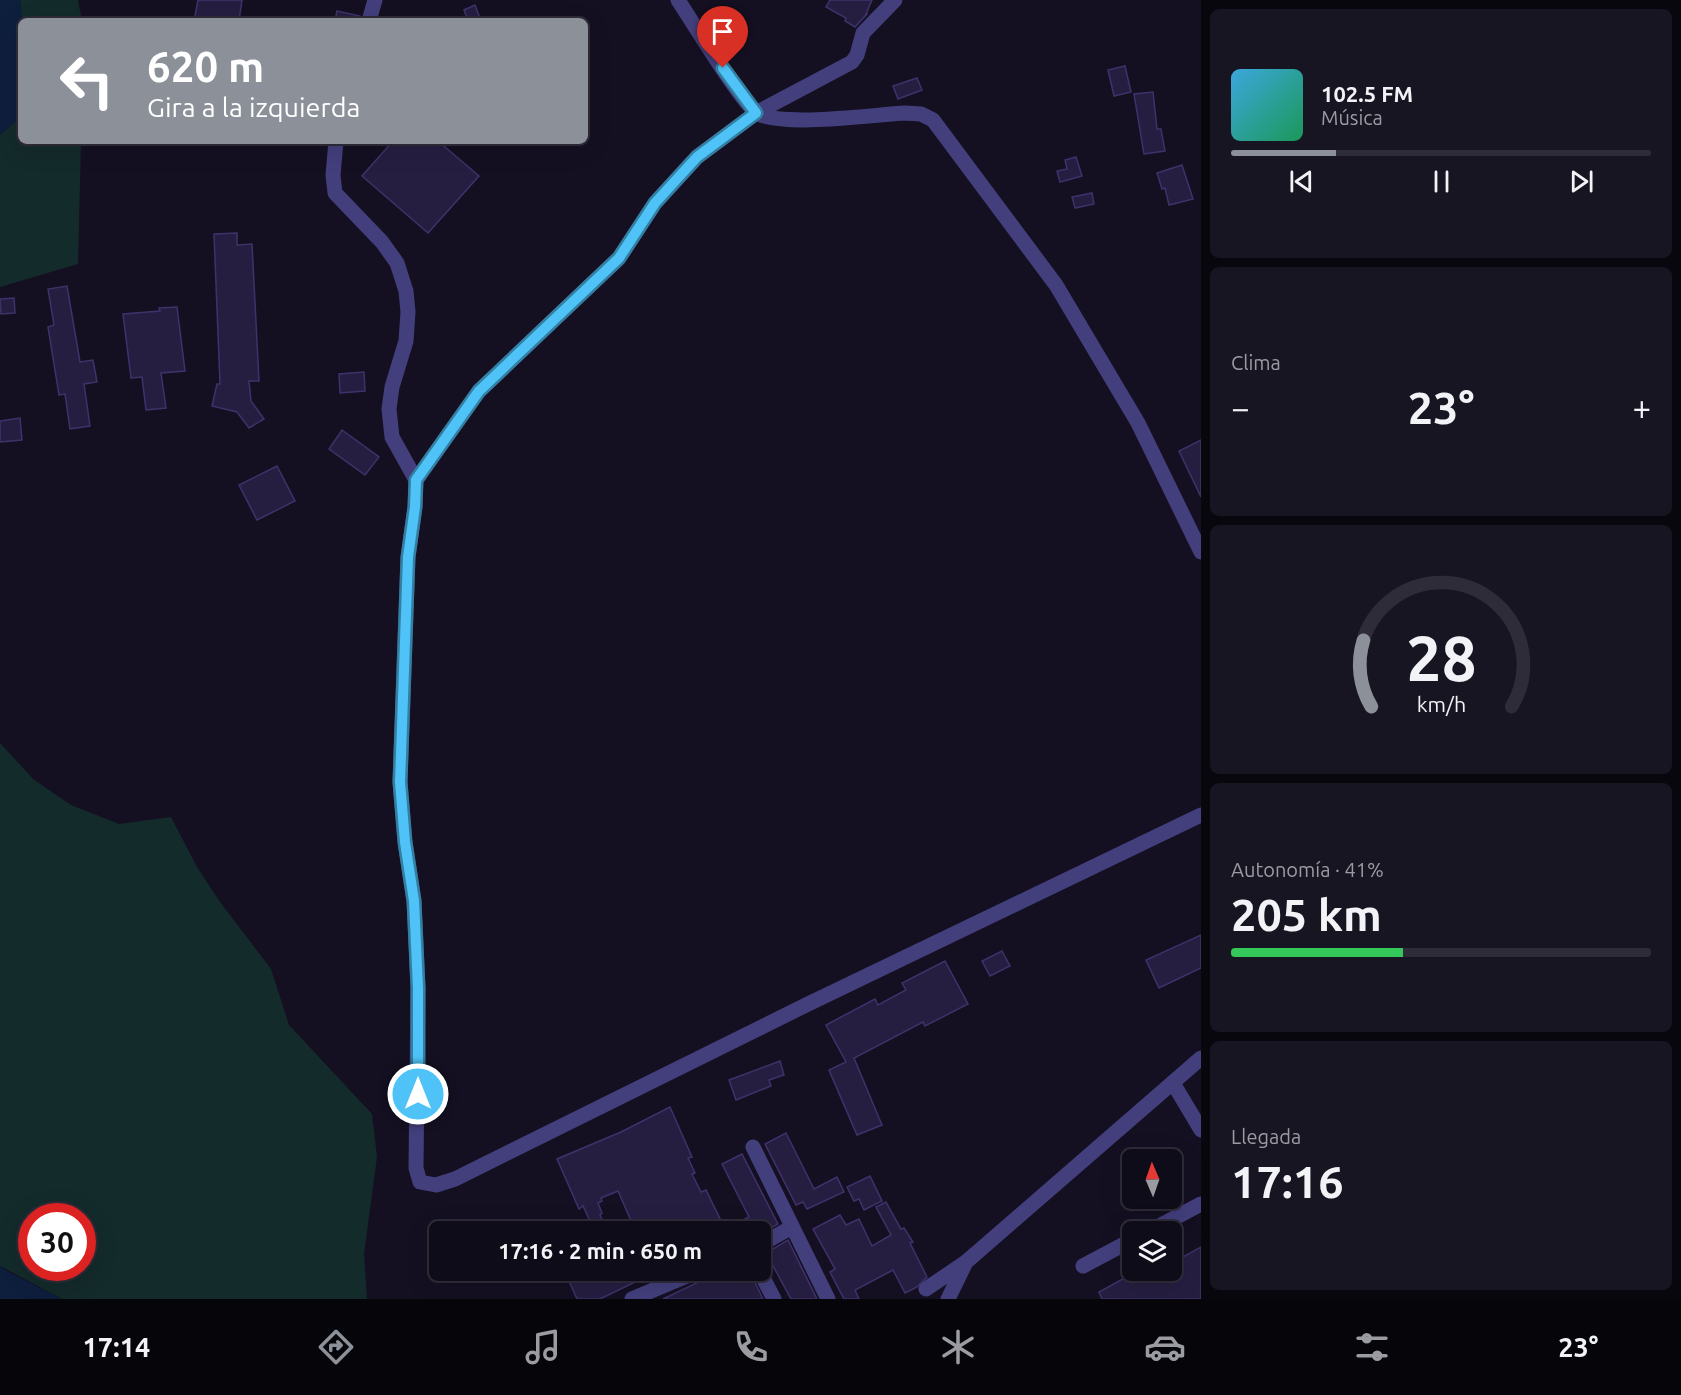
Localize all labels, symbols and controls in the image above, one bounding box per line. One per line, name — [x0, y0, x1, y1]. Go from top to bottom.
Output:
pin — [697, 6, 748, 68]
icon: arrive — [706, 15, 739, 48]
icon: left — [48, 42, 126, 120]
text: 620 m — [147, 43, 264, 90]
text: 102.5 FM — [1321, 81, 1413, 106]
text: Gira a la izquierda — [147, 92, 360, 122]
text: Música — [1321, 106, 1383, 129]
icon: previous — [1285, 165, 1318, 198]
icon: pause — [1425, 165, 1458, 198]
icon: next — [1565, 165, 1598, 198]
text: Clima — [1231, 351, 1281, 374]
text: 23° — [1408, 382, 1474, 433]
text: − — [1231, 389, 1250, 426]
text: + — [1632, 389, 1651, 426]
text: 28 — [1406, 623, 1476, 693]
text: km/h — [1416, 692, 1466, 716]
text: Autonomía · 41% — [1231, 858, 1384, 881]
text: 205 km — [1231, 889, 1382, 940]
position arrow — [386, 1062, 450, 1126]
text: Llegada — [1231, 1125, 1301, 1148]
north arrow — [1122, 1149, 1182, 1209]
map controls — [1122, 1149, 1182, 1281]
text: 17:16 — [1231, 1156, 1344, 1207]
speed limit sign: 30 — [18, 1203, 96, 1281]
button: layers — [1122, 1221, 1182, 1281]
text: 17:16 · 2 min · 650 m — [498, 1238, 702, 1263]
icon: directions — [315, 1326, 357, 1368]
icon: music — [522, 1326, 564, 1368]
icon: phone — [730, 1326, 772, 1368]
icon: climate — [937, 1326, 979, 1368]
icon: car — [1144, 1326, 1186, 1368]
icon: filters — [1351, 1326, 1393, 1368]
text: 17:14 — [83, 1332, 150, 1362]
text: 23° — [1558, 1332, 1598, 1362]

